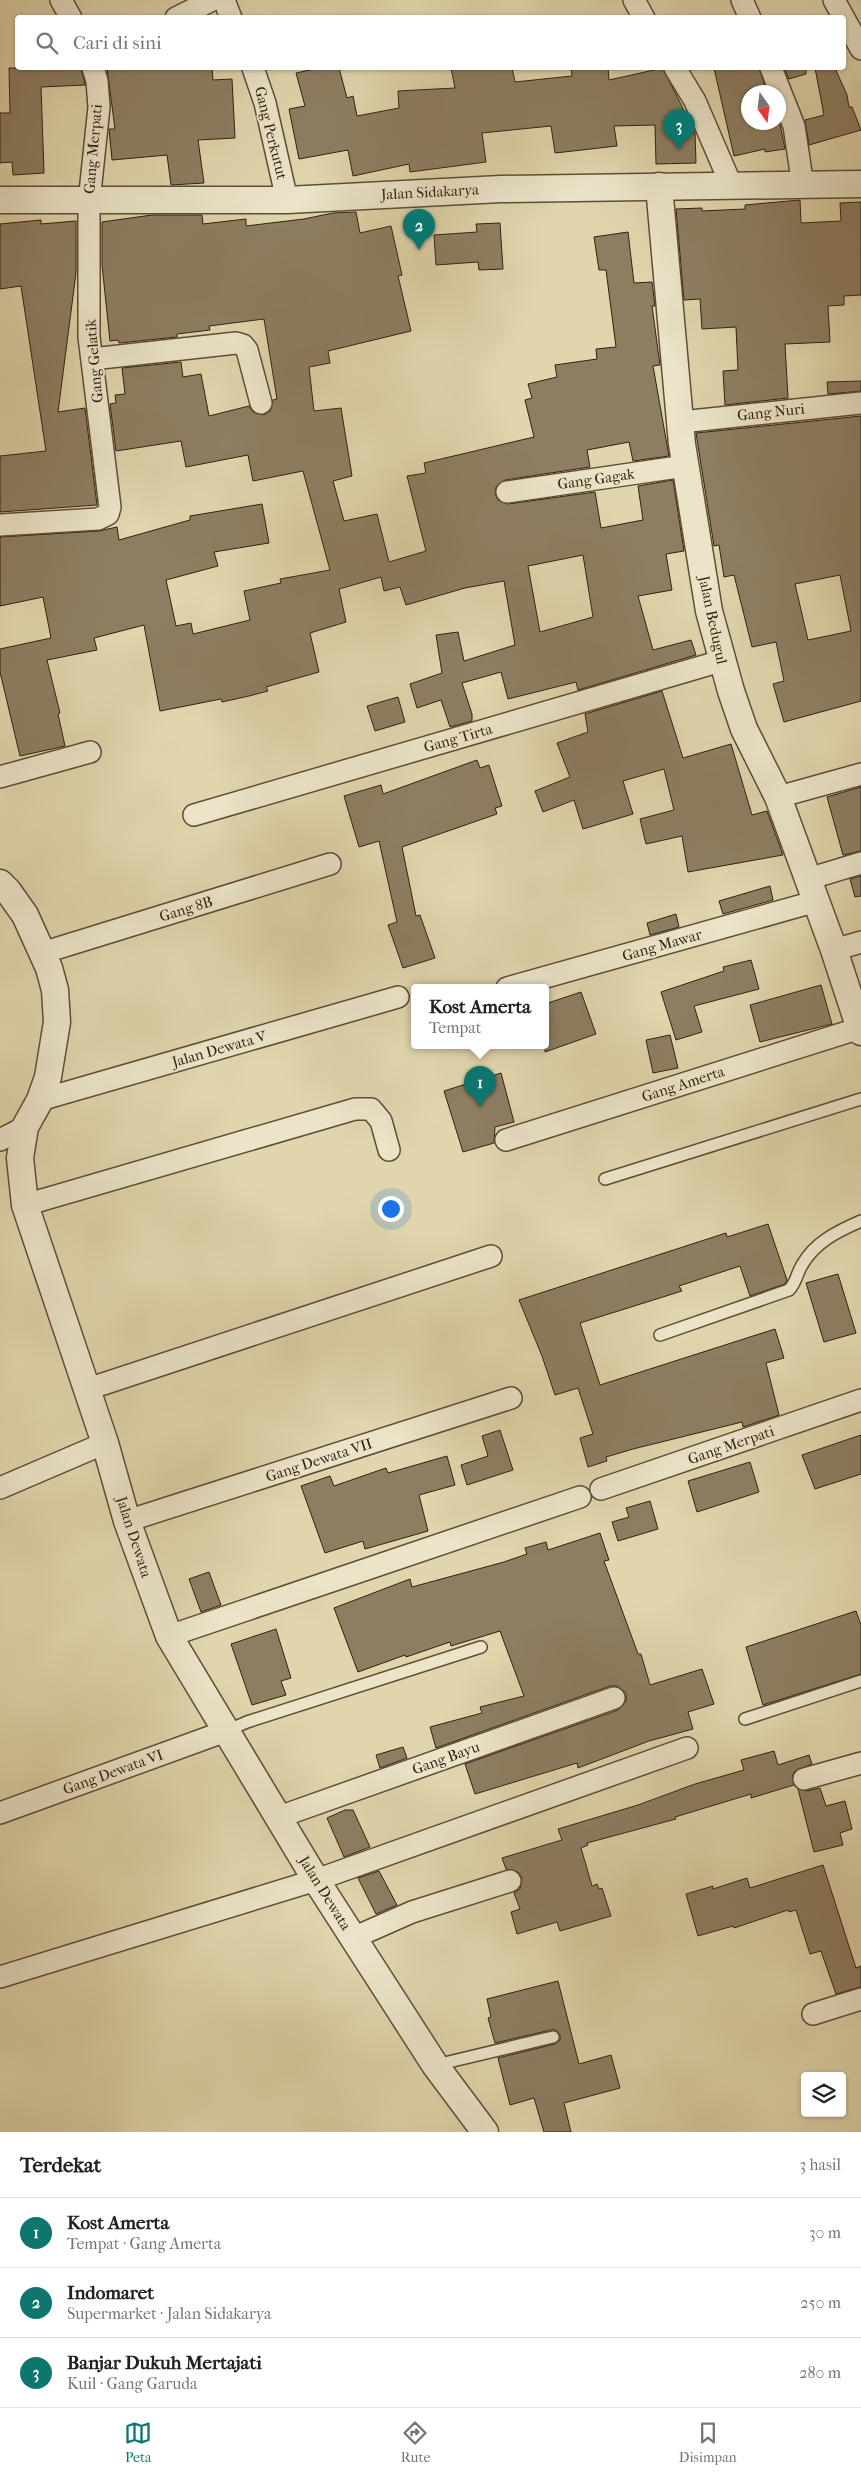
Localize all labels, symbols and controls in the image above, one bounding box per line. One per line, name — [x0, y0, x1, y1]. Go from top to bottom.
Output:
search box — [15, 15, 846, 70]
icon: search — [33, 29, 61, 57]
text: Cari di sini — [73, 32, 162, 54]
street label: Gang Perkutut — [251, 85, 291, 182]
north arrow — [741, 85, 786, 130]
street label: Gang Merpati — [80, 103, 106, 195]
pin: 3 — [663, 109, 695, 150]
street label: Jalan Sidakarya — [380, 180, 481, 204]
pin: 2 — [403, 209, 435, 250]
street label: Gang Gelatik — [81, 318, 107, 404]
street label: Gang Nuri — [736, 399, 806, 424]
street label: Gang Gagak — [556, 465, 636, 493]
street label: Jalan Bedugul — [695, 573, 731, 666]
street label: Gang Tirta — [422, 719, 495, 756]
street label: Gang 8B — [157, 892, 215, 926]
street label: Gang Mawar — [620, 925, 705, 965]
popup — [411, 984, 549, 1049]
text: Kost Amerta — [429, 996, 531, 1018]
text: Tempat — [429, 1018, 481, 1037]
street label: Jalan Dewata V — [169, 1027, 269, 1071]
street label: Gang Amerta — [639, 1062, 728, 1106]
pin: 1 — [464, 1066, 496, 1107]
your location — [378, 1196, 404, 1222]
street label: Gang Merpati — [685, 1422, 777, 1468]
street label: Gang Dewata VII — [263, 1434, 375, 1486]
street label: Jalan Dewata — [112, 1493, 156, 1581]
street label: Gang Bayu — [410, 1737, 483, 1779]
street label: Gang Dewata VI — [60, 1745, 166, 1798]
street label: Jalan Dewata — [295, 1852, 356, 1934]
map controls — [801, 2072, 846, 2117]
button: layers — [801, 2072, 846, 2117]
text: Terdekat — [20, 2153, 101, 2177]
text: 3 hasil — [800, 2155, 841, 2174]
text: Kost Amerta — [67, 2212, 169, 2234]
text: 1 — [33, 2223, 39, 2242]
text: 30 m — [809, 2223, 841, 2242]
text: Tempat · Gang Amerta — [67, 2234, 221, 2253]
text: Indomaret — [67, 2282, 154, 2304]
text: 2 — [32, 2293, 40, 2312]
text: 250 m — [800, 2293, 841, 2312]
text: Supermarket · Jalan Sidakarya — [67, 2304, 271, 2323]
text: Banjar Dukuh Mertajati — [67, 2352, 262, 2374]
text: 3 — [33, 2363, 39, 2382]
text: 280 m — [799, 2363, 841, 2382]
text: Kuil · Gang Garuda — [67, 2374, 197, 2393]
tab: Peta — [124, 2419, 152, 2466]
tab: Rute — [401, 2419, 430, 2466]
tab: Disimpan — [679, 2419, 737, 2466]

